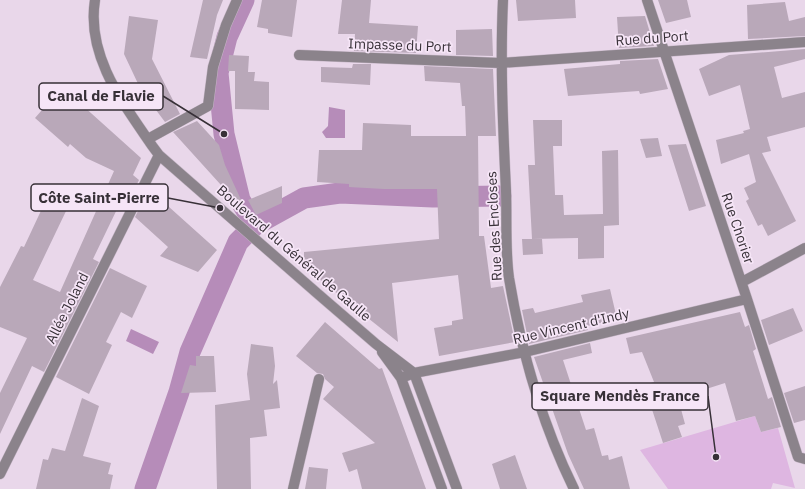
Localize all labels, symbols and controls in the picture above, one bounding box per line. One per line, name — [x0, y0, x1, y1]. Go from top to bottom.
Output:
street label: Rue du Port — [615, 26, 689, 50]
street label: Impasse du Port — [348, 34, 452, 56]
callout: Canal de Flavie — [39, 83, 163, 110]
text: Canal de Flavie — [47, 86, 155, 105]
street label: Rue des Encloses — [482, 170, 506, 281]
street label: Boulevard du Général de Gaulle — [213, 181, 375, 325]
callout: Côte Saint-Pierre — [31, 184, 168, 211]
text: Côte Saint-Pierre — [38, 188, 160, 207]
street label: Rue Chorier — [717, 190, 759, 266]
street label: Allée Joland — [41, 269, 93, 347]
street label: Rue Vincent d'Indy — [511, 304, 631, 348]
callout: Square Mendès France — [532, 383, 708, 410]
text: Square Mendès France — [540, 386, 700, 405]

